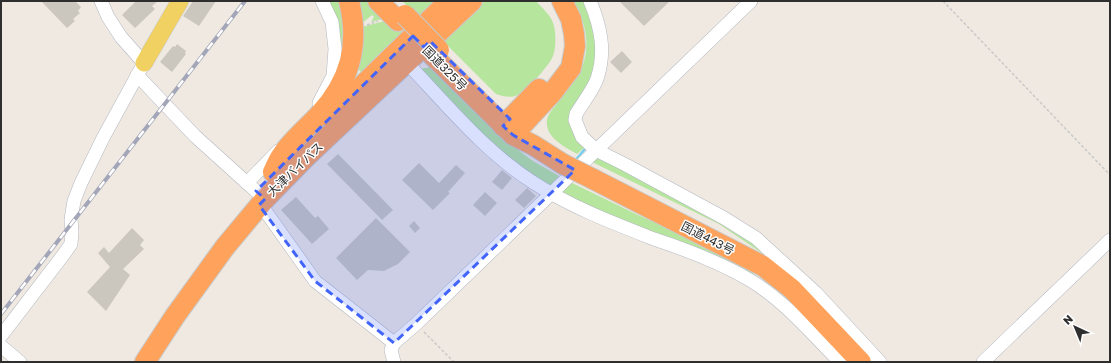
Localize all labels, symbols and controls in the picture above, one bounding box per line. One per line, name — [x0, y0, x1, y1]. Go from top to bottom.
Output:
street label: 国道325号 — [420, 43, 470, 93]
street label: 大津バイパス — [264, 139, 326, 199]
street label: 国道443号 — [679, 218, 737, 258]
north arrow — [1055, 307, 1095, 347]
text: N — [1060, 312, 1075, 327]

